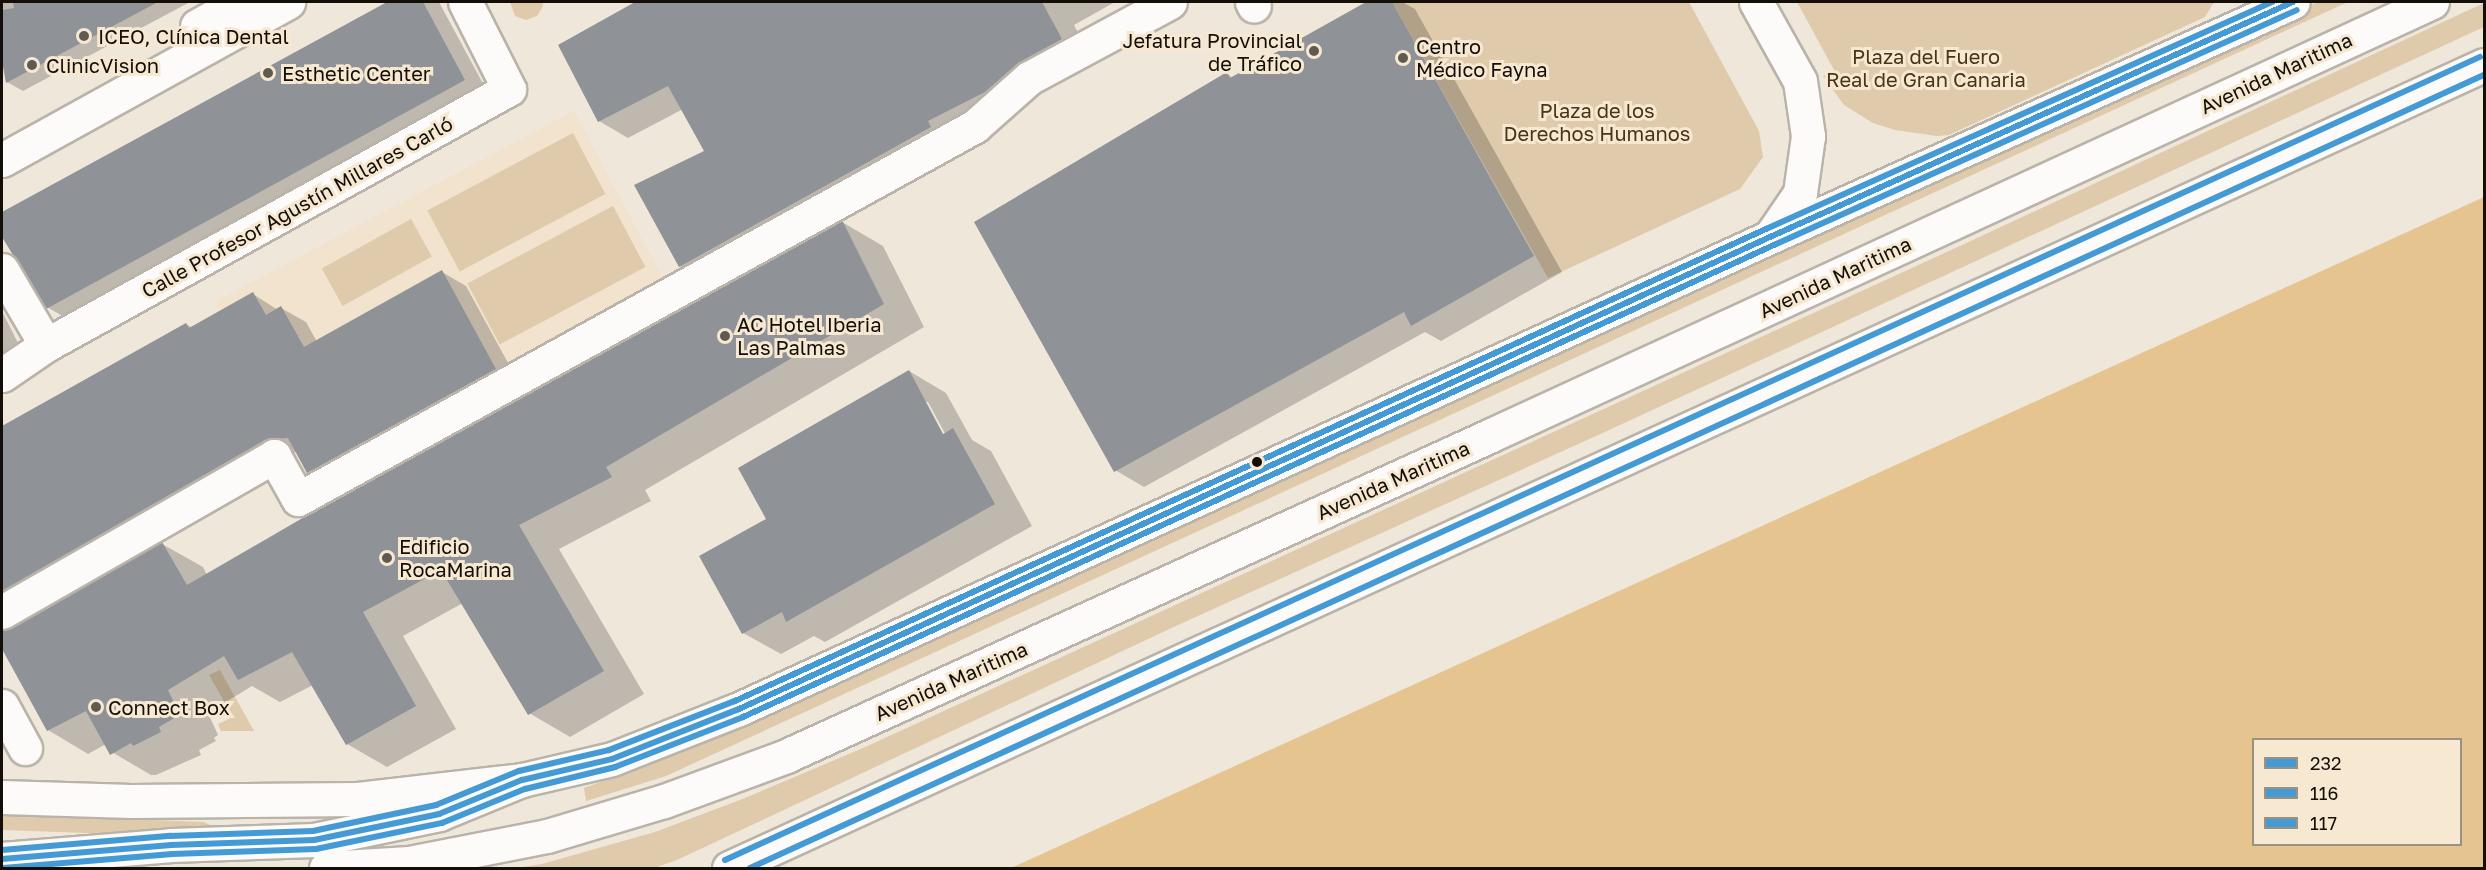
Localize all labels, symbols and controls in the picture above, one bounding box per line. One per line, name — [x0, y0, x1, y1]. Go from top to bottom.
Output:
place label: ICEO, Clínica Dental — [98, 24, 289, 48]
marker: ICEO, Clínica Dental — [75, 27, 93, 45]
street label: Avenida Maritima — [2196, 27, 2356, 119]
place label: Jefatura Provincial de Tráfico — [1122, 28, 1302, 75]
place label: Centro Médico Fayna — [1416, 34, 1548, 81]
marker: Jefatura Provincial de Tráfico — [1307, 44, 1321, 58]
park label: Plaza del Fuero Real de Gran Canaria — [1826, 45, 2026, 92]
marker: Centro Médico Fayna — [1394, 49, 1412, 67]
place label: ClinicVision — [46, 53, 159, 77]
marker: ClinicVision — [23, 56, 41, 74]
place label: Esthetic Center — [282, 61, 431, 85]
marker: Esthetic Center — [259, 64, 277, 82]
park label: Plaza de los Derechos Humanos — [1504, 98, 1690, 145]
street label: Calle Profesor Agustín Millares Carló — [137, 111, 457, 303]
street label: Avenida Maritima — [1755, 231, 1915, 323]
place label: AC Hotel Iberia Las Palmas — [737, 312, 881, 359]
marker: AC Hotel Iberia Las Palmas — [718, 329, 732, 343]
street label: Avenida Maritima — [1313, 436, 1473, 524]
unlabelled marker — [1251, 456, 1263, 468]
place label: Edificio RocaMarina — [399, 534, 512, 581]
marker: Edificio RocaMarina — [380, 551, 394, 565]
street label: Avenida Maritima — [871, 637, 1031, 725]
place label: Connect Box — [108, 695, 230, 719]
marker: Connect Box — [89, 700, 103, 714]
legend — [2252, 738, 2462, 846]
text: 232 — [2310, 752, 2341, 774]
text: 116 — [2310, 782, 2338, 804]
text: 117 — [2310, 812, 2337, 834]

